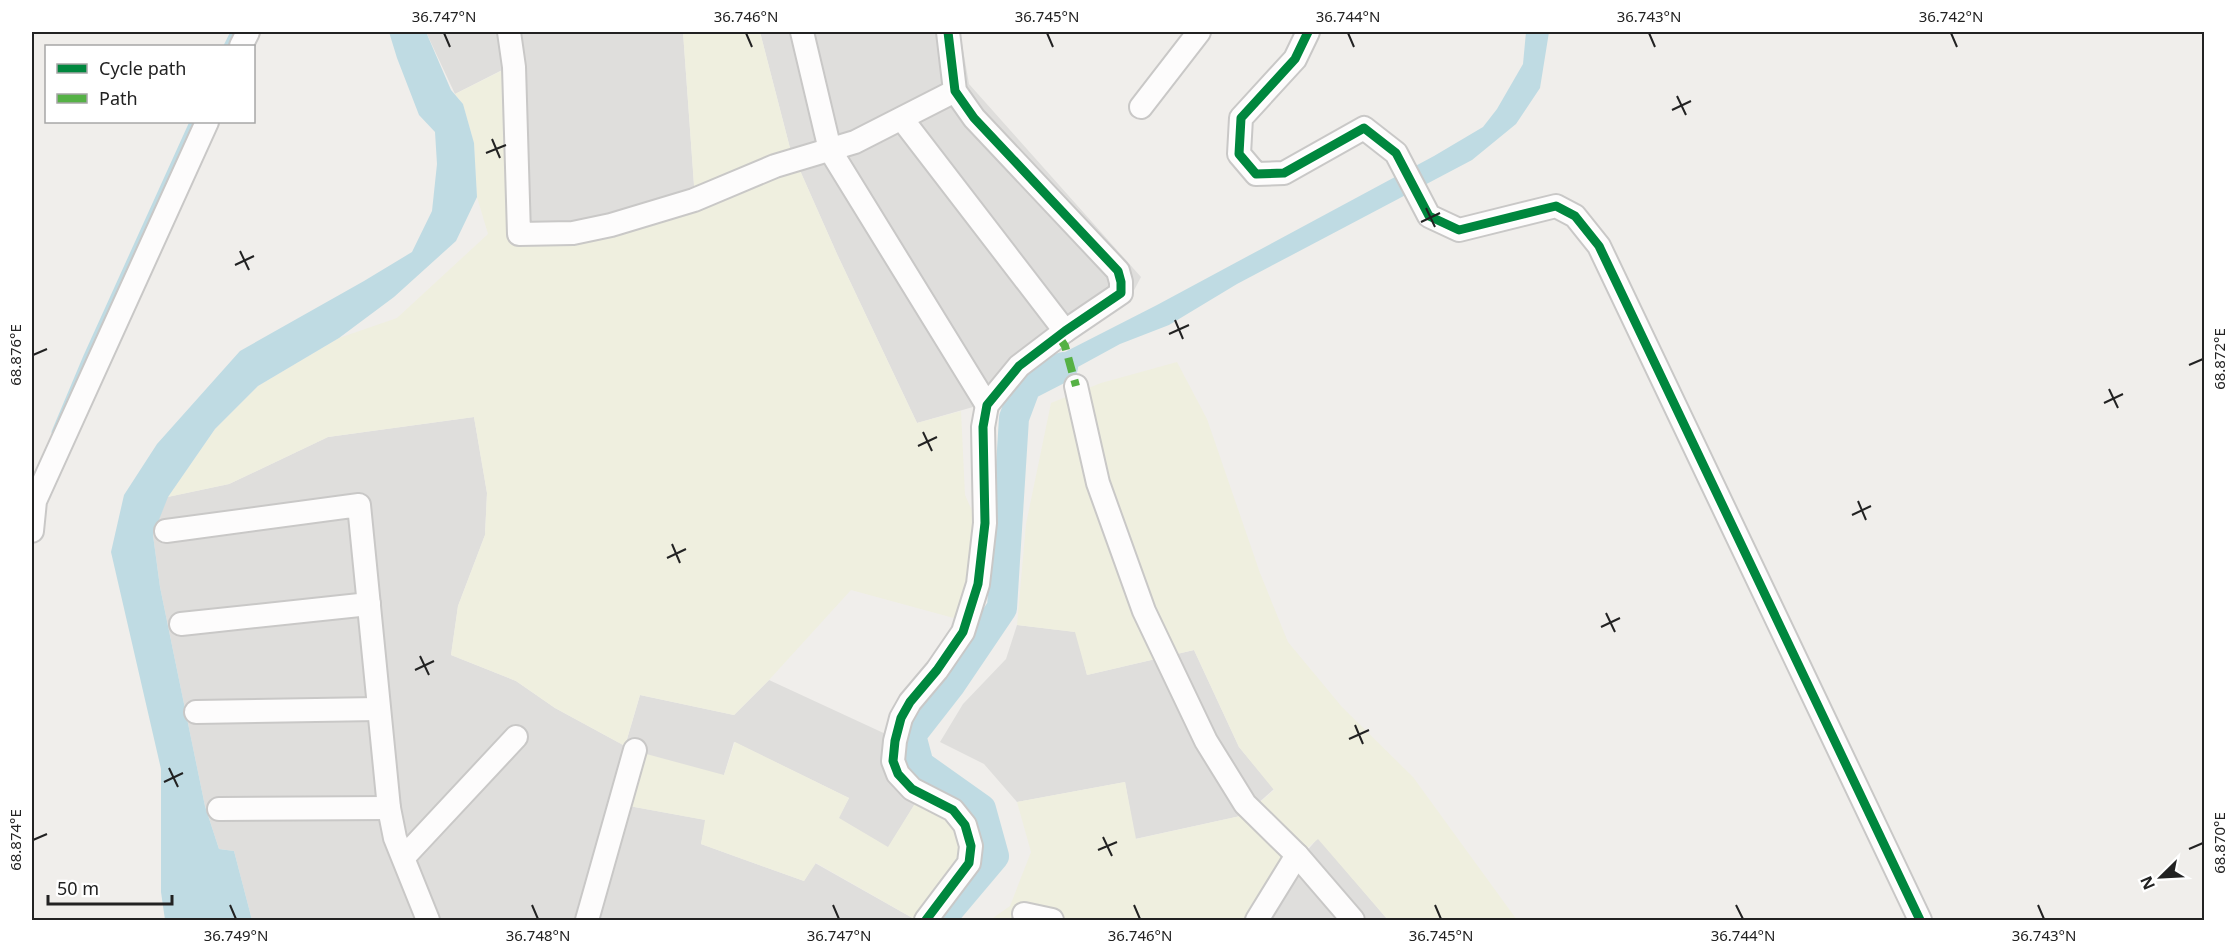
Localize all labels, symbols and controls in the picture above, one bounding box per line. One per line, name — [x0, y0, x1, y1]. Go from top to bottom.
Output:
text: 36.747°N — [412, 6, 476, 26]
text: 36.746°N — [714, 6, 778, 26]
text: 36.745°N — [1015, 6, 1079, 26]
text: 36.744°N — [1316, 6, 1380, 26]
text: 36.743°N — [1617, 6, 1681, 26]
text: 36.742°N — [1919, 6, 1983, 26]
legend — [45, 45, 255, 123]
text: Cycle path — [99, 56, 186, 80]
text: Path — [99, 86, 138, 110]
text: 68.876°E — [5, 324, 25, 386]
text: 68.872°E — [2209, 328, 2229, 390]
text: 68.874°E — [5, 809, 25, 871]
text: 68.870°E — [2209, 812, 2229, 874]
north arrow — [2131, 847, 2191, 907]
scale bar — [48, 868, 172, 906]
text: N — [2135, 873, 2160, 894]
text: 50 m — [57, 876, 99, 900]
text: 36.749°N — [204, 925, 268, 945]
text: 36.748°N — [506, 925, 570, 945]
text: 36.747°N — [807, 925, 871, 945]
text: 36.746°N — [1108, 925, 1172, 945]
text: 36.745°N — [1409, 925, 1473, 945]
text: 36.744°N — [1711, 925, 1775, 945]
text: 36.743°N — [2012, 925, 2076, 945]

